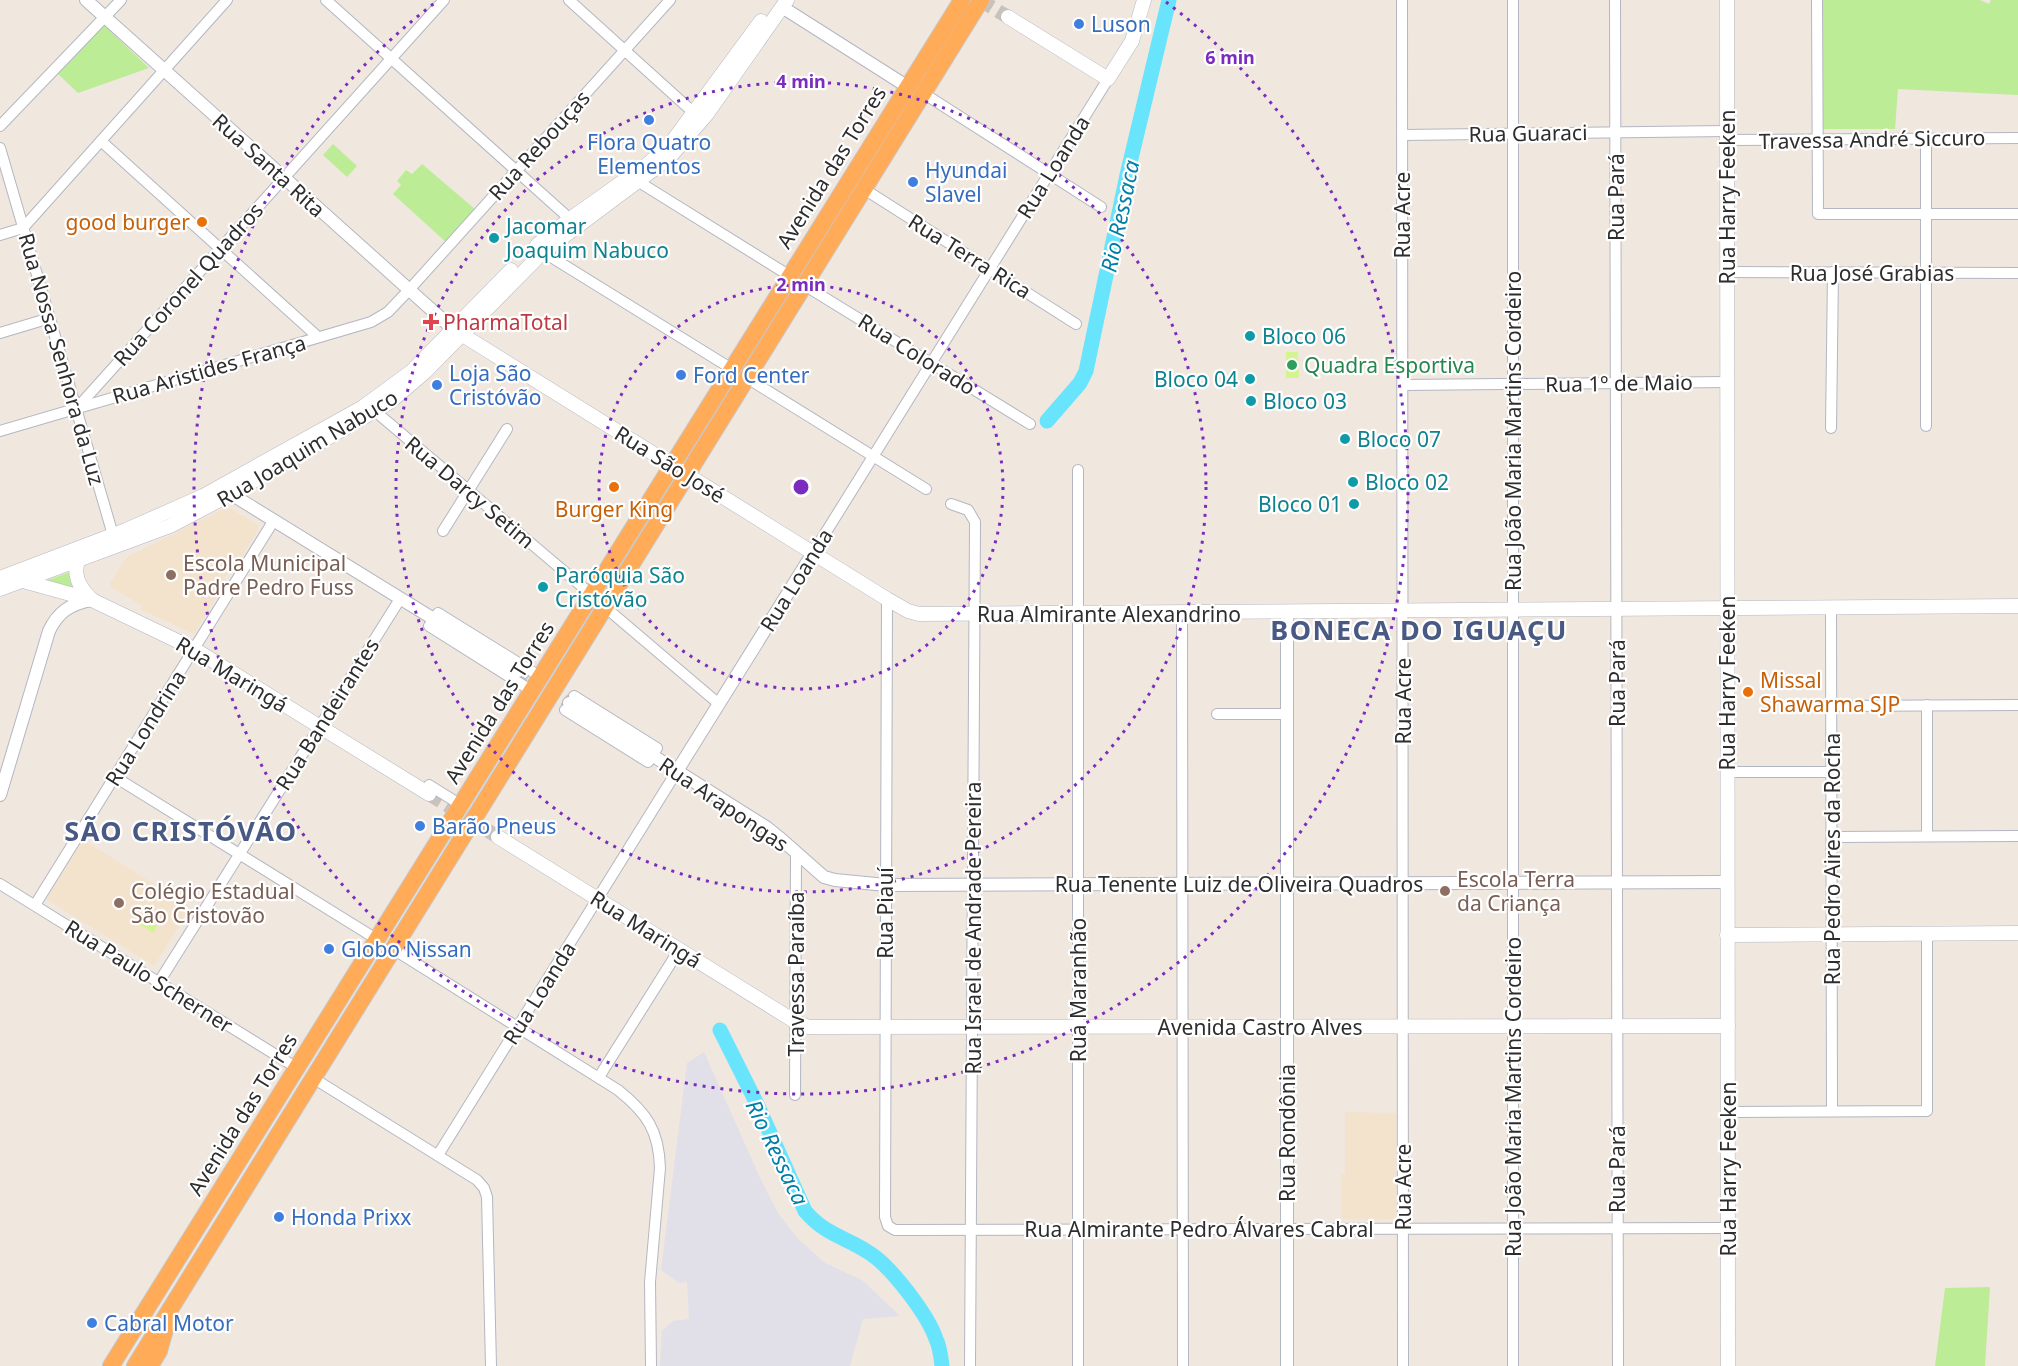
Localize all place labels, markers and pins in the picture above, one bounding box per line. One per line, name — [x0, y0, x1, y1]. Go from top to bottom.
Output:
place label: Luson — [1091, 10, 1151, 38]
marker: Luson — [1072, 17, 1086, 31]
marker: Flora Quatro Elementos — [642, 113, 656, 127]
place label: Flora Quatro Elementos — [587, 128, 711, 180]
place label: Hyundai Slavel — [925, 156, 1007, 208]
marker: Hyundai Slavel — [906, 175, 920, 189]
place label: good burger — [66, 208, 190, 236]
place label: Jacomar Joaquim Nabuco — [504, 212, 669, 264]
marker: good burger — [195, 215, 209, 229]
marker: Jacomar Joaquim Nabuco — [487, 231, 501, 245]
place label: PharmaTotal — [443, 308, 568, 336]
marker: PharmaTotal — [424, 315, 438, 329]
place label: Bloco 06 — [1262, 322, 1346, 350]
marker: Bloco 06 — [1243, 329, 1257, 343]
place label: Quadra Esportiva — [1304, 351, 1475, 379]
marker: Quadra Esportiva — [1285, 358, 1299, 372]
place label: Loja São Cristóvão — [449, 359, 541, 411]
place label: Ford Center — [693, 361, 810, 389]
place label: Bloco 04 — [1154, 365, 1238, 393]
marker: Ford Center — [674, 368, 688, 382]
marker: Bloco 04 — [1243, 372, 1257, 386]
marker: Loja São Cristóvão — [430, 378, 444, 392]
place label: Bloco 03 — [1263, 387, 1347, 415]
marker: Bloco 03 — [1244, 394, 1258, 408]
place label: Bloco 07 — [1357, 425, 1441, 453]
marker: Bloco 07 — [1338, 432, 1352, 446]
place label: Bloco 02 — [1365, 468, 1449, 496]
marker: Bloco 02 — [1346, 475, 1360, 489]
centre of rings — [791, 477, 811, 497]
marker: Burger King — [607, 480, 621, 494]
place label: Bloco 01 — [1258, 490, 1342, 518]
place label: Burger King — [555, 495, 673, 523]
marker: Bloco 01 — [1347, 497, 1361, 511]
place label: Escola Municipal Padre Pedro Fuss — [183, 549, 354, 601]
place label: Paróquia São Cristóvão — [555, 561, 685, 613]
marker: Escola Municipal Padre Pedro Fuss — [164, 568, 178, 582]
marker: Paróquia São Cristóvão — [536, 580, 550, 594]
place label: Missal Shawarma SJP — [1760, 666, 1900, 718]
marker: Missal Shawarma SJP — [1741, 685, 1755, 699]
place label: Barão Pneus — [432, 812, 556, 840]
marker: Barão Pneus — [413, 819, 427, 833]
place label: Escola Terra da Criança — [1457, 865, 1575, 917]
place label: Colégio Estadual São Cristovão — [131, 877, 295, 929]
marker: Escola Terra da Criança — [1438, 884, 1452, 898]
marker: Colégio Estadual São Cristovão — [112, 896, 126, 910]
place label: Globo Nissan — [341, 935, 472, 963]
marker: Globo Nissan — [322, 942, 336, 956]
place label: Honda Prixx — [291, 1203, 411, 1231]
marker: Honda Prixx — [272, 1210, 286, 1224]
place label: Cabral Motor — [104, 1309, 234, 1337]
marker: Cabral Motor — [85, 1316, 99, 1330]

